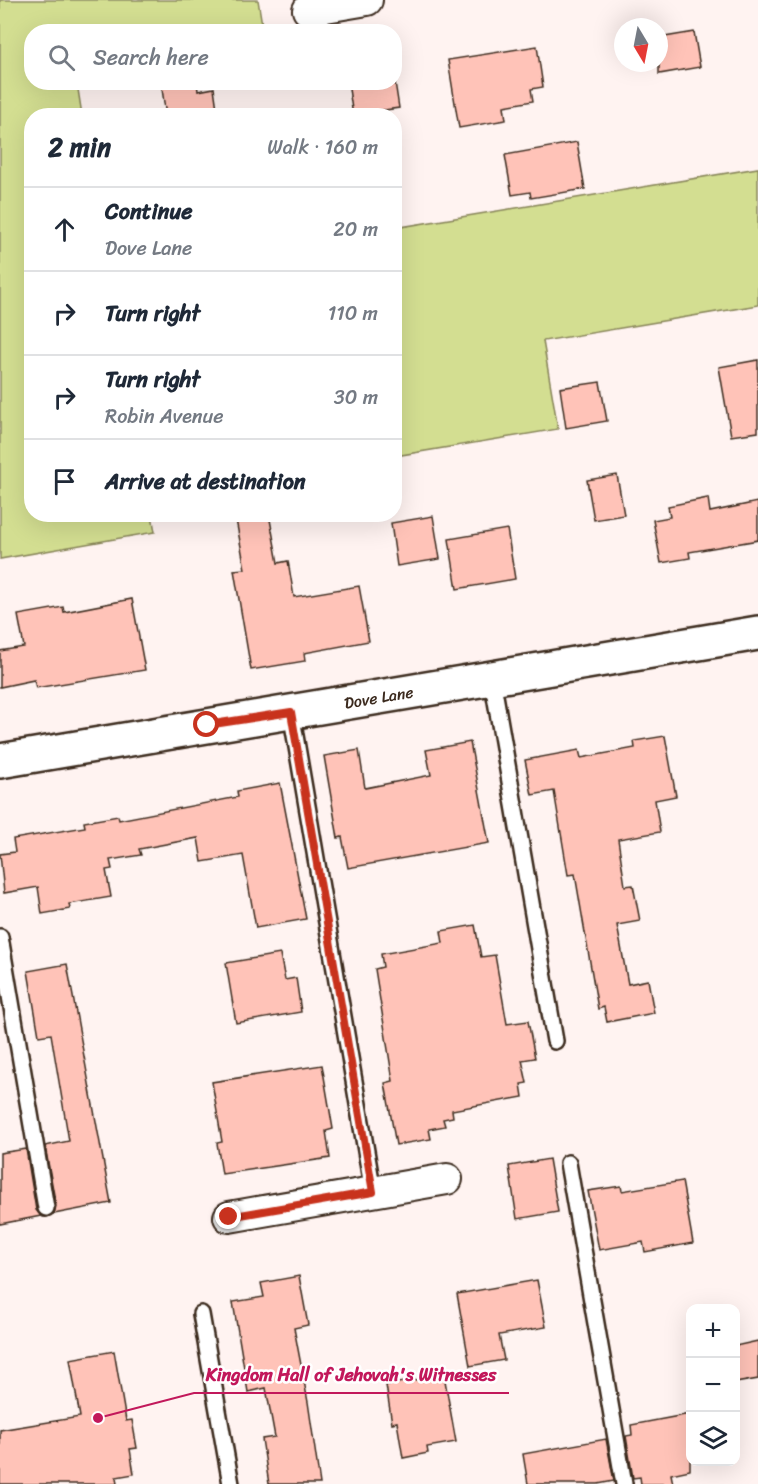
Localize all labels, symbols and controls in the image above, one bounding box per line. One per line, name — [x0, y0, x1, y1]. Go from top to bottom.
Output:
north arrow — [614, 18, 668, 72]
search box — [24, 24, 402, 90]
text: Search here — [93, 38, 209, 77]
icon: search — [45, 41, 78, 74]
text: 2 min — [48, 124, 111, 170]
text: Walk · 160 m — [267, 130, 378, 165]
text: Continue — [105, 192, 193, 231]
text: 20 m — [333, 212, 378, 247]
icon: ahead — [48, 213, 81, 246]
text: Dove Lane — [105, 231, 192, 266]
text: Turn right — [105, 294, 200, 333]
text: 110 m — [328, 296, 378, 331]
icon: right — [48, 297, 81, 330]
text: Turn right — [105, 360, 200, 399]
text: 30 m — [334, 380, 378, 415]
icon: right — [48, 381, 81, 414]
text: Robin Avenue — [105, 399, 224, 434]
text: Arrive at destination — [105, 462, 306, 501]
icon: arrive — [48, 465, 81, 498]
street label: Dove Lane — [342, 677, 416, 717]
route start — [193, 711, 219, 737]
route end — [215, 1203, 241, 1229]
map controls — [686, 1304, 740, 1466]
button: + — [686, 1304, 740, 1358]
callout: Kingdom Hall of Jehovah's Witnesses — [194, 1357, 509, 1393]
button: − — [686, 1358, 740, 1412]
text: Kingdom Hall of Jehovah's Witnesses — [205, 1359, 497, 1391]
button: layers — [686, 1412, 740, 1466]

